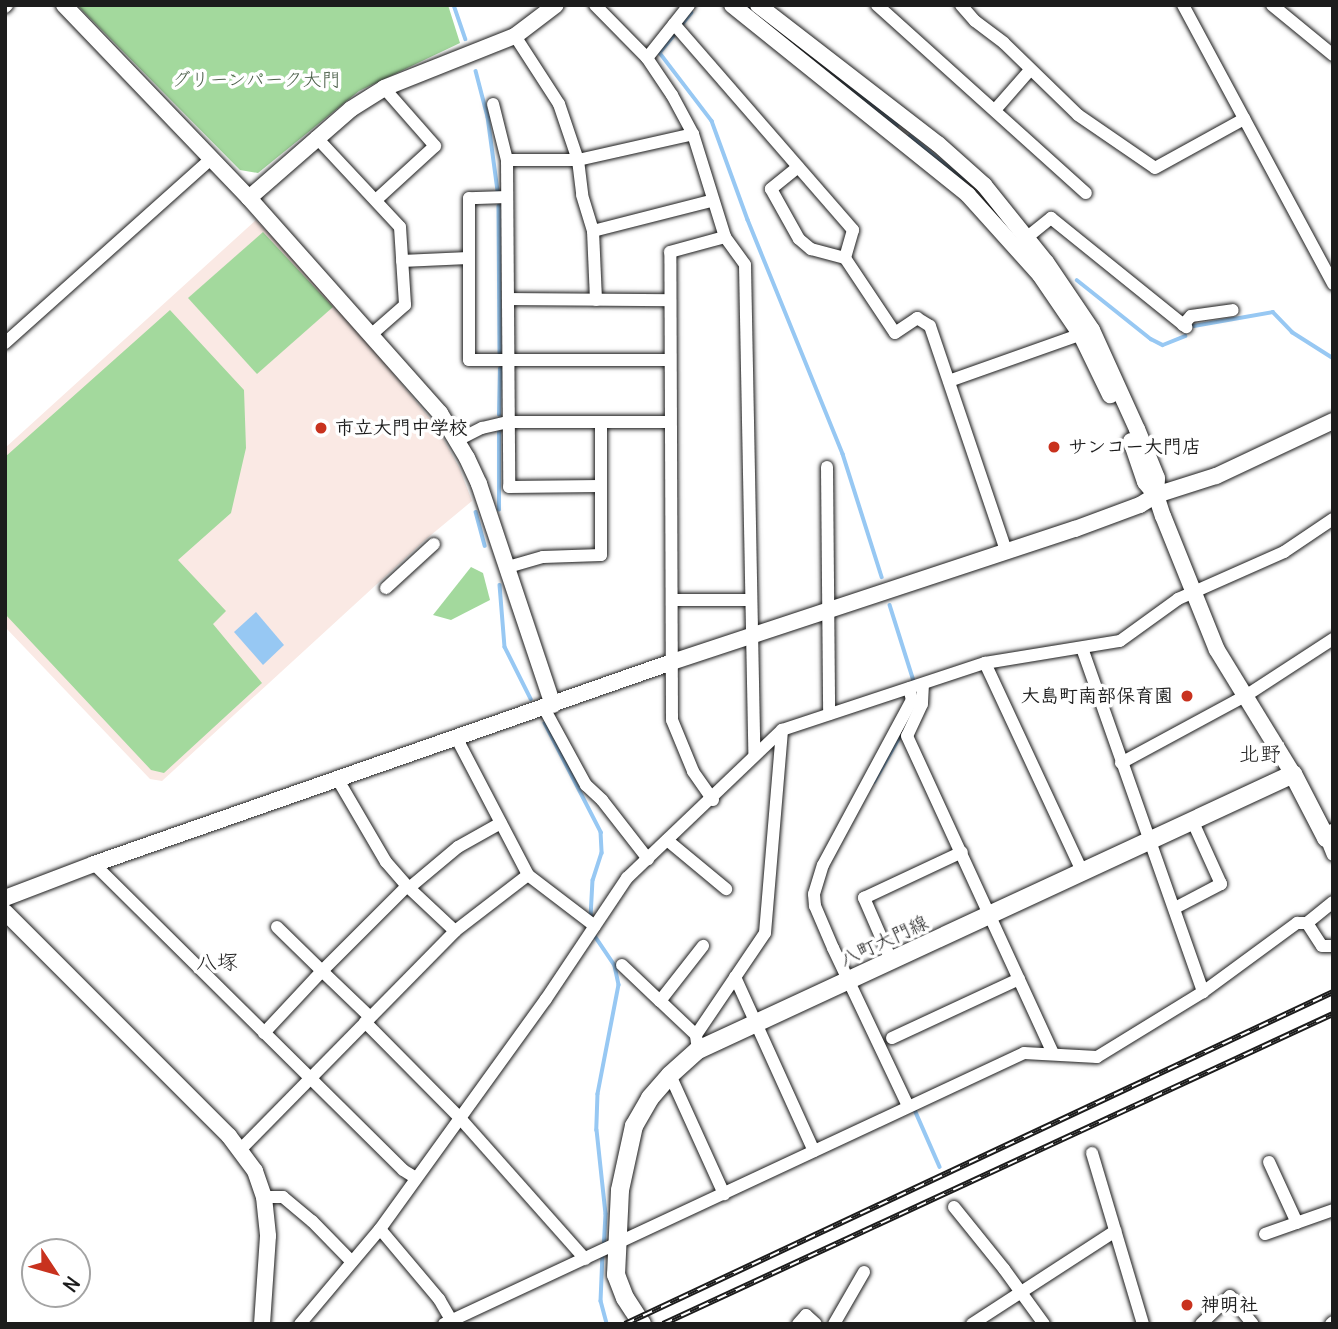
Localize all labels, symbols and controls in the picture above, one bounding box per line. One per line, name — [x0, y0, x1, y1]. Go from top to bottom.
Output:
park label: グリーンパーク大門 — [171, 69, 341, 91]
place label: 市立大門中学校 — [335, 417, 468, 439]
marker: 市立大門中学校 — [313, 420, 329, 436]
place label: サンコー大門店 — [1068, 436, 1201, 458]
marker: サンコー大門店 — [1046, 439, 1062, 455]
place label: 大島町南部保育園 — [1021, 685, 1173, 707]
marker: 大島町南部保育園 — [1179, 688, 1195, 704]
district label: 北野 — [1239, 741, 1281, 767]
street label: 八町大門線 — [836, 911, 932, 971]
district label: 八塚 — [196, 949, 238, 975]
north arrow — [21, 1238, 91, 1308]
text: N — [58, 1272, 85, 1297]
place label: 神明社 — [1201, 1294, 1258, 1316]
marker: 神明社 — [1179, 1297, 1195, 1313]

